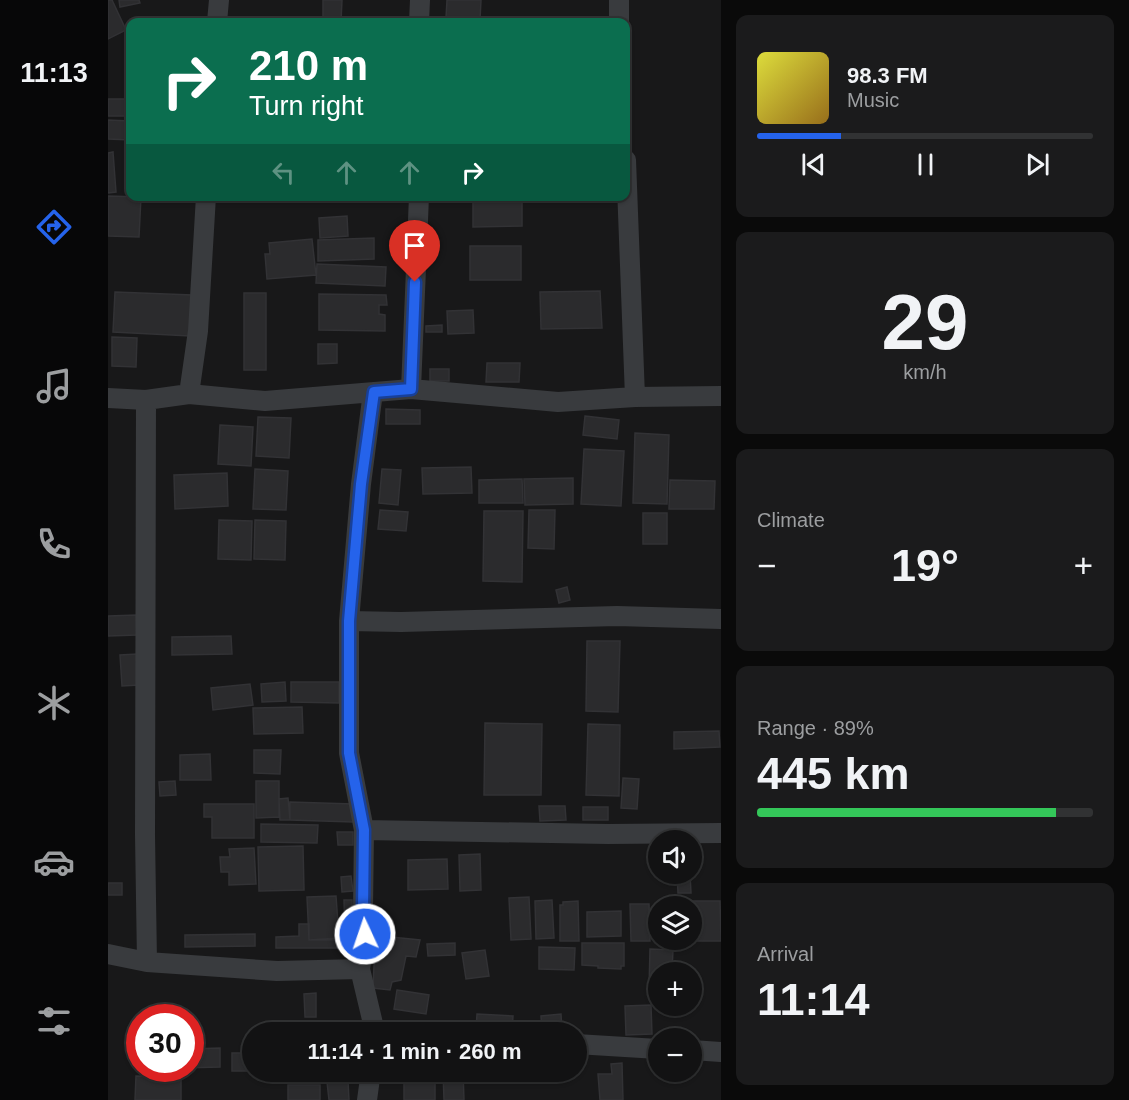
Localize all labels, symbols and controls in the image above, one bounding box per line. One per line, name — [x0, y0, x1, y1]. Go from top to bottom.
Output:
icon: right — [150, 42, 228, 120]
text: 210 m — [249, 42, 368, 89]
text: 11:13 — [20, 58, 88, 88]
text: 98.3 FM — [847, 63, 928, 88]
text: Music — [847, 89, 899, 111]
text: Turn right — [249, 91, 364, 121]
icon: previous — [797, 148, 830, 181]
icon: pause — [909, 148, 942, 181]
icon: next — [1021, 148, 1054, 181]
icon: left — [267, 156, 300, 189]
icon: ahead — [330, 156, 363, 189]
icon: ahead — [393, 156, 426, 189]
icon: right — [456, 156, 489, 189]
icon: directions — [33, 206, 75, 248]
pin — [389, 220, 440, 282]
icon: arrive — [398, 229, 431, 262]
text: 29 — [882, 278, 968, 366]
text: km/h — [903, 361, 947, 383]
icon: music — [33, 365, 75, 407]
text: Climate — [757, 509, 825, 531]
icon: phone — [33, 523, 75, 565]
text: 19° — [891, 540, 959, 591]
text: − — [757, 547, 776, 584]
text: + — [1074, 547, 1093, 584]
icon: climate — [33, 682, 75, 724]
text: Range · 89% — [757, 717, 874, 739]
text: 445 km — [757, 748, 910, 799]
map controls — [648, 830, 702, 1082]
button: sound — [648, 830, 702, 884]
icon: car — [33, 841, 75, 883]
button: layers — [648, 896, 702, 950]
position arrow — [333, 902, 397, 966]
text: Arrival — [757, 943, 814, 965]
button: + — [648, 962, 702, 1016]
text: 11:14 — [757, 974, 870, 1025]
icon: filters — [33, 1000, 75, 1042]
speed limit sign: 30 — [126, 1004, 204, 1082]
button: − — [648, 1028, 702, 1082]
text: 11:14 · 1 min · 260 m — [308, 1039, 522, 1064]

